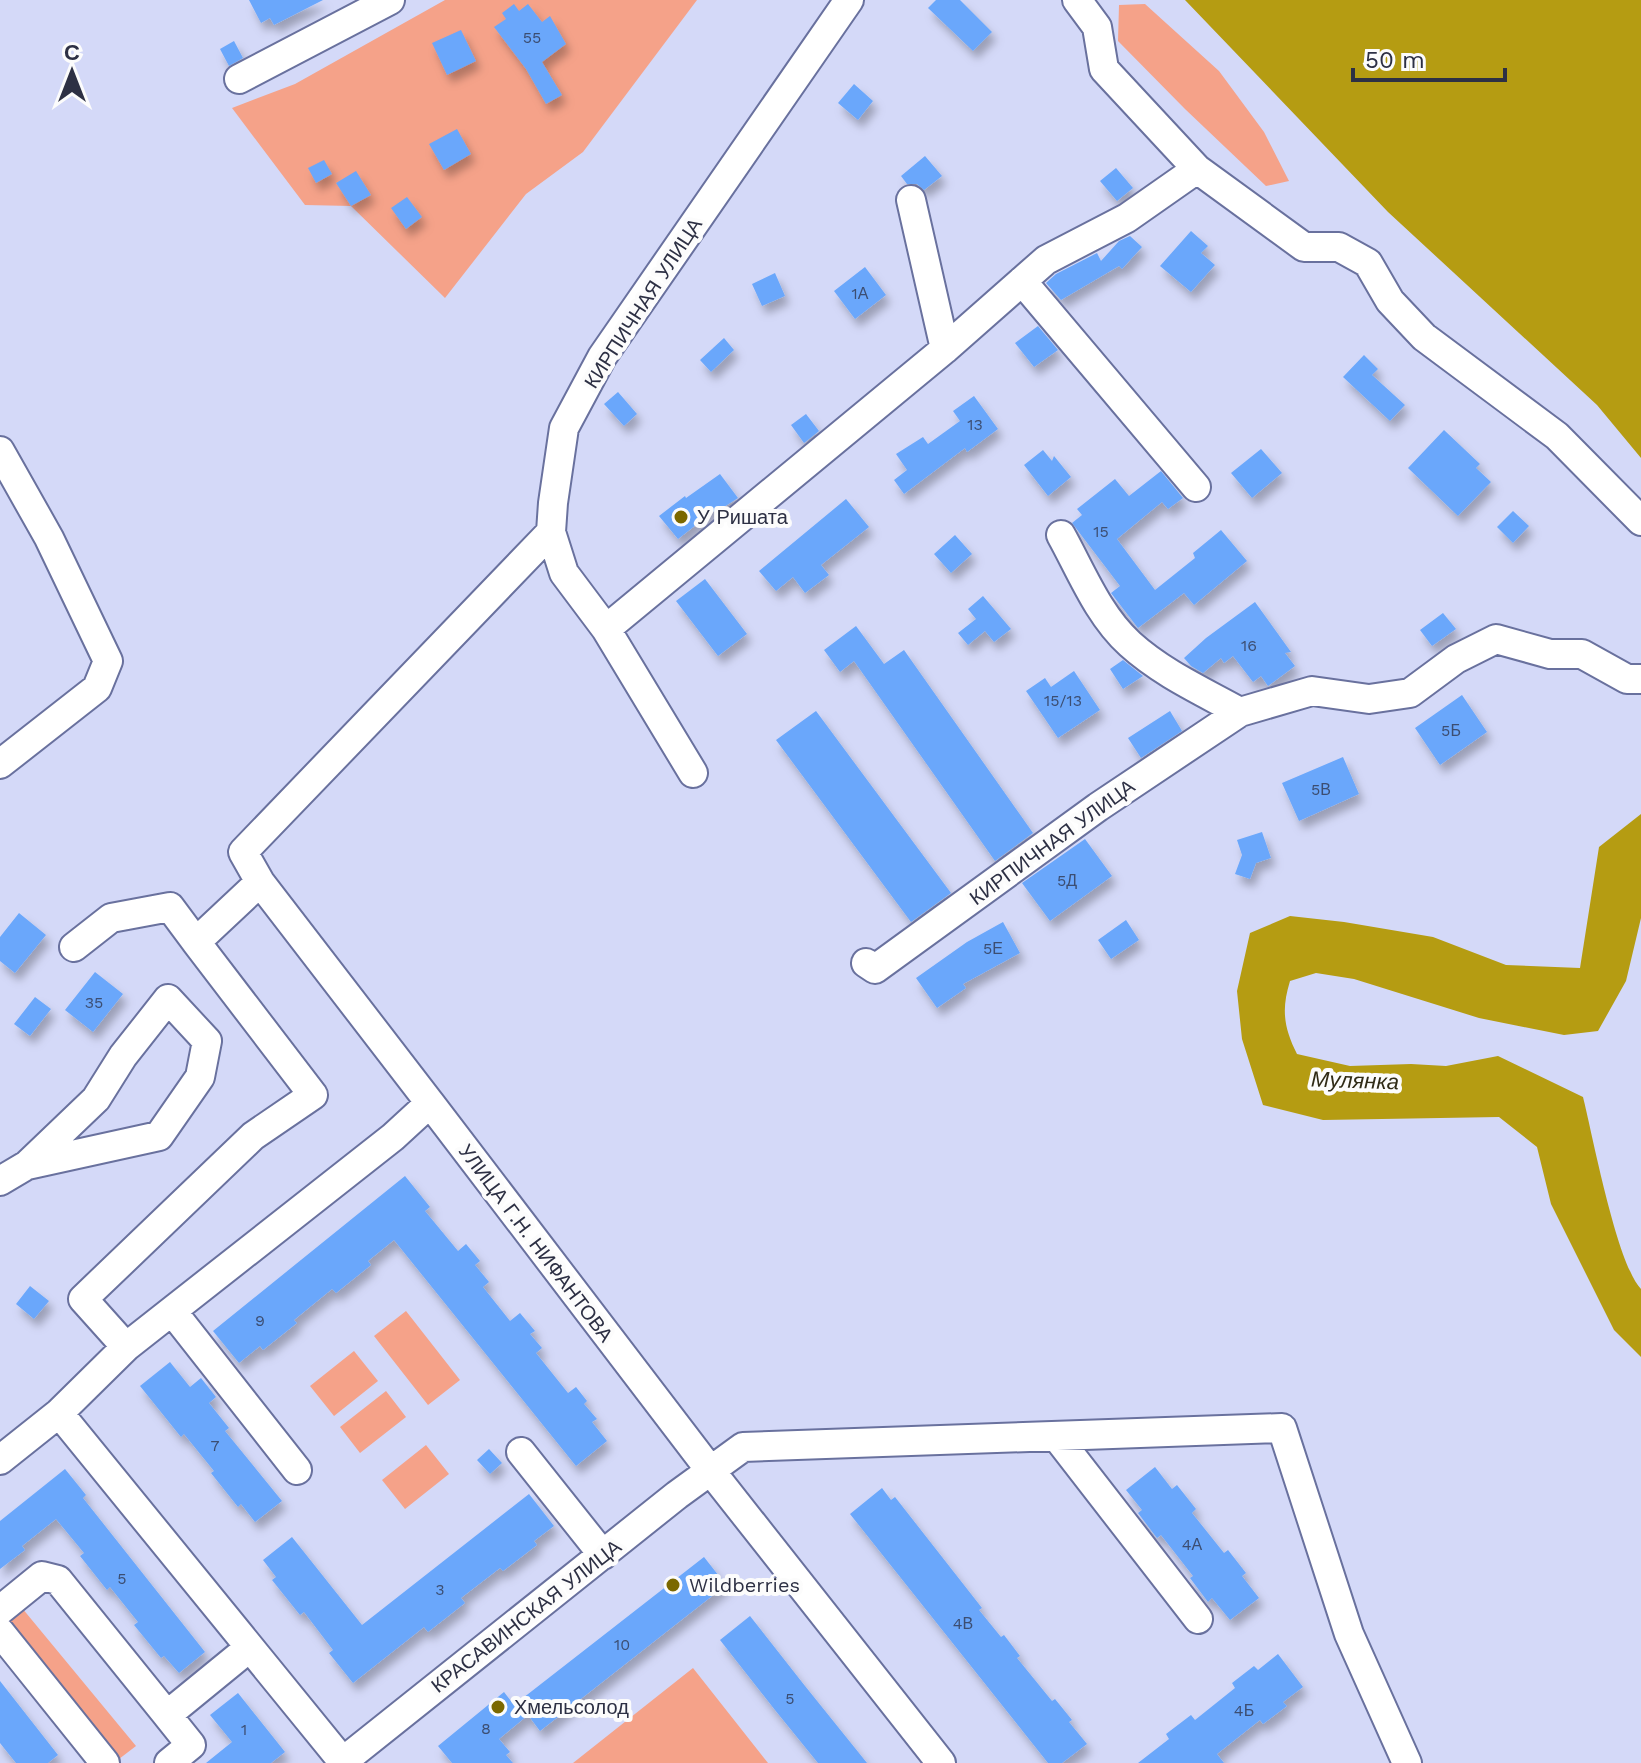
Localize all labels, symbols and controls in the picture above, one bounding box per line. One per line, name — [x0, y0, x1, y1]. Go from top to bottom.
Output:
house number: 55 — [523, 28, 541, 47]
north arrow — [32, 32, 112, 112]
scale bar — [1353, 32, 1505, 82]
text: С — [64, 40, 80, 65]
text: 50 m — [1365, 46, 1425, 74]
street label: КИРПИЧНАЯ УЛИЦА — [579, 213, 707, 393]
house number: 1А — [852, 284, 869, 303]
house number: 13 — [967, 415, 983, 434]
place label: У Ришата — [697, 505, 789, 529]
marker: У Ришата — [672, 508, 690, 526]
house number: 15 — [1093, 522, 1109, 541]
house number: 16 — [1241, 636, 1257, 655]
house number: 15/13 — [1044, 691, 1082, 710]
house number: 5Б — [1441, 721, 1461, 740]
street label: КИРПИЧНАЯ УЛИЦА — [965, 774, 1140, 910]
house number: 5В — [1311, 780, 1331, 799]
house number: 5Д — [1057, 871, 1077, 890]
house number: 5Е — [983, 939, 1003, 958]
house number: 35 — [85, 993, 103, 1012]
water label: Мулянка — [1310, 1066, 1400, 1095]
street label: УЛИЦА Г.Н. НИФАНТОВА — [454, 1139, 619, 1347]
house number: 9 — [255, 1311, 265, 1330]
house number: 7 — [211, 1436, 220, 1455]
street label: КРАСАВИНСКАЯ УЛИЦА — [426, 1534, 626, 1698]
house number: 4А — [1182, 1535, 1203, 1554]
house number: 5 — [117, 1569, 127, 1588]
place label: Wildberries — [689, 1573, 800, 1597]
marker: Wildberries — [664, 1576, 682, 1594]
house number: 3 — [435, 1580, 445, 1599]
house number: 4В — [953, 1614, 973, 1633]
house number: 10 — [614, 1635, 630, 1654]
house number: 5 — [785, 1689, 795, 1708]
place label: Хмельсолод — [514, 1695, 629, 1719]
marker: Хмельсолод — [489, 1698, 507, 1716]
house number: 4Б — [1234, 1701, 1254, 1720]
house number: 8 — [481, 1719, 491, 1738]
house number: 1 — [241, 1720, 247, 1739]

